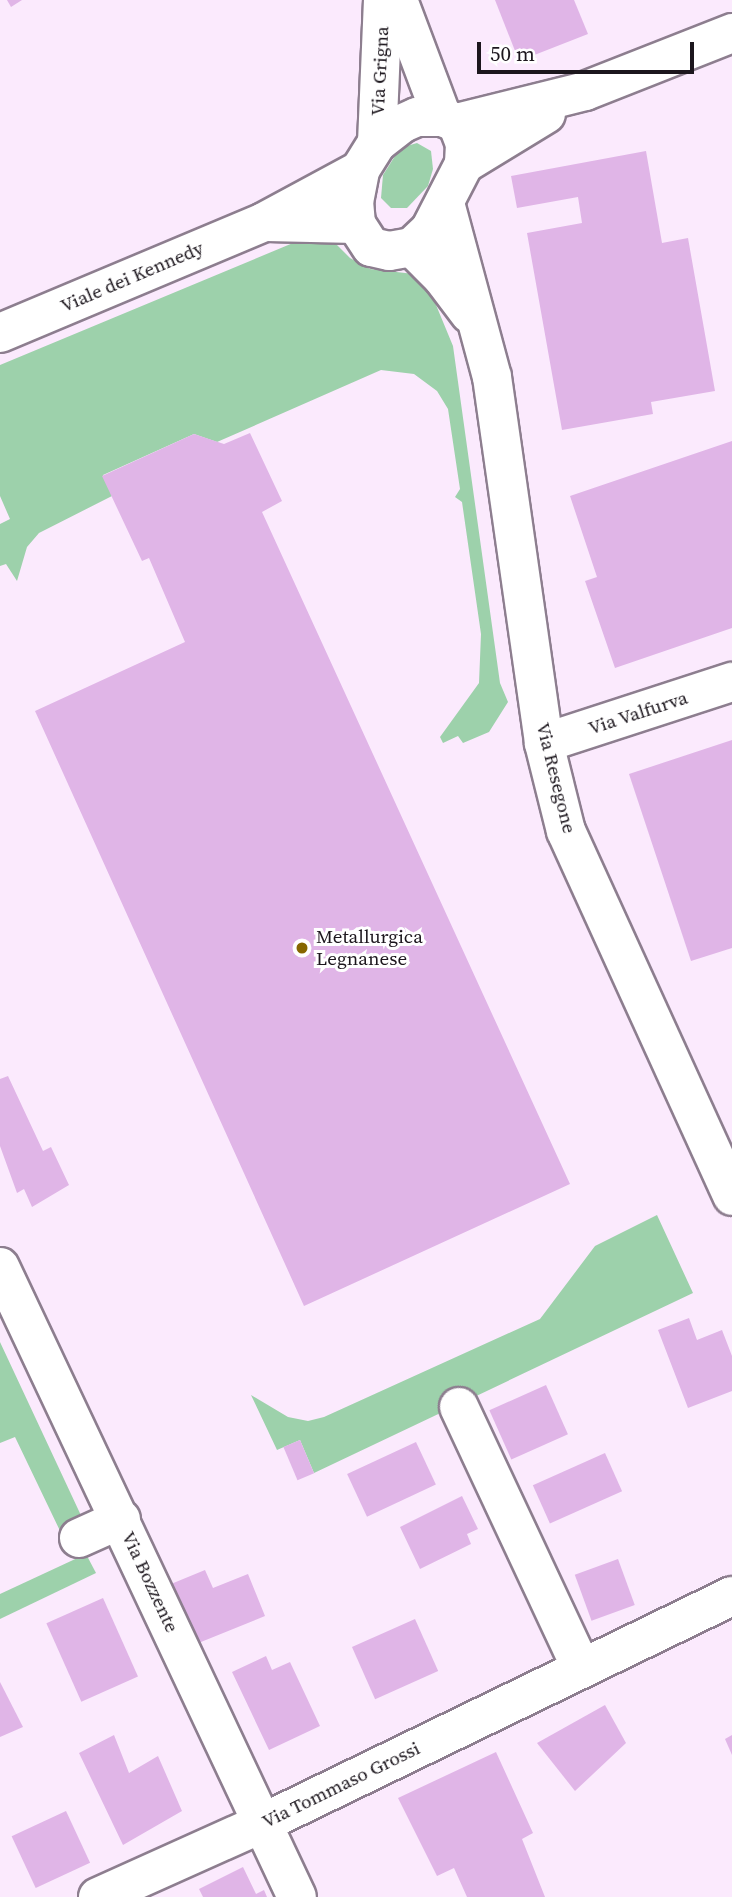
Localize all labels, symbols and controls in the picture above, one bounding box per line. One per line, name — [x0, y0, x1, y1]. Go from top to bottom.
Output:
street label: Via Grigna — [366, 26, 394, 116]
scale bar — [480, 28, 697, 72]
text: 50 m — [490, 39, 535, 68]
street label: Viale dei Kennedy — [57, 237, 207, 317]
street label: Via Valfurva — [585, 686, 691, 740]
street label: Via Resegone — [531, 720, 581, 836]
place label: Metallurgica Legnanese — [316, 926, 423, 970]
marker: Metallurgica Legnanese — [294, 940, 310, 956]
street label: Via Bozzente — [117, 1528, 183, 1636]
street label: Via Tommaso Grossi — [258, 1737, 424, 1833]

